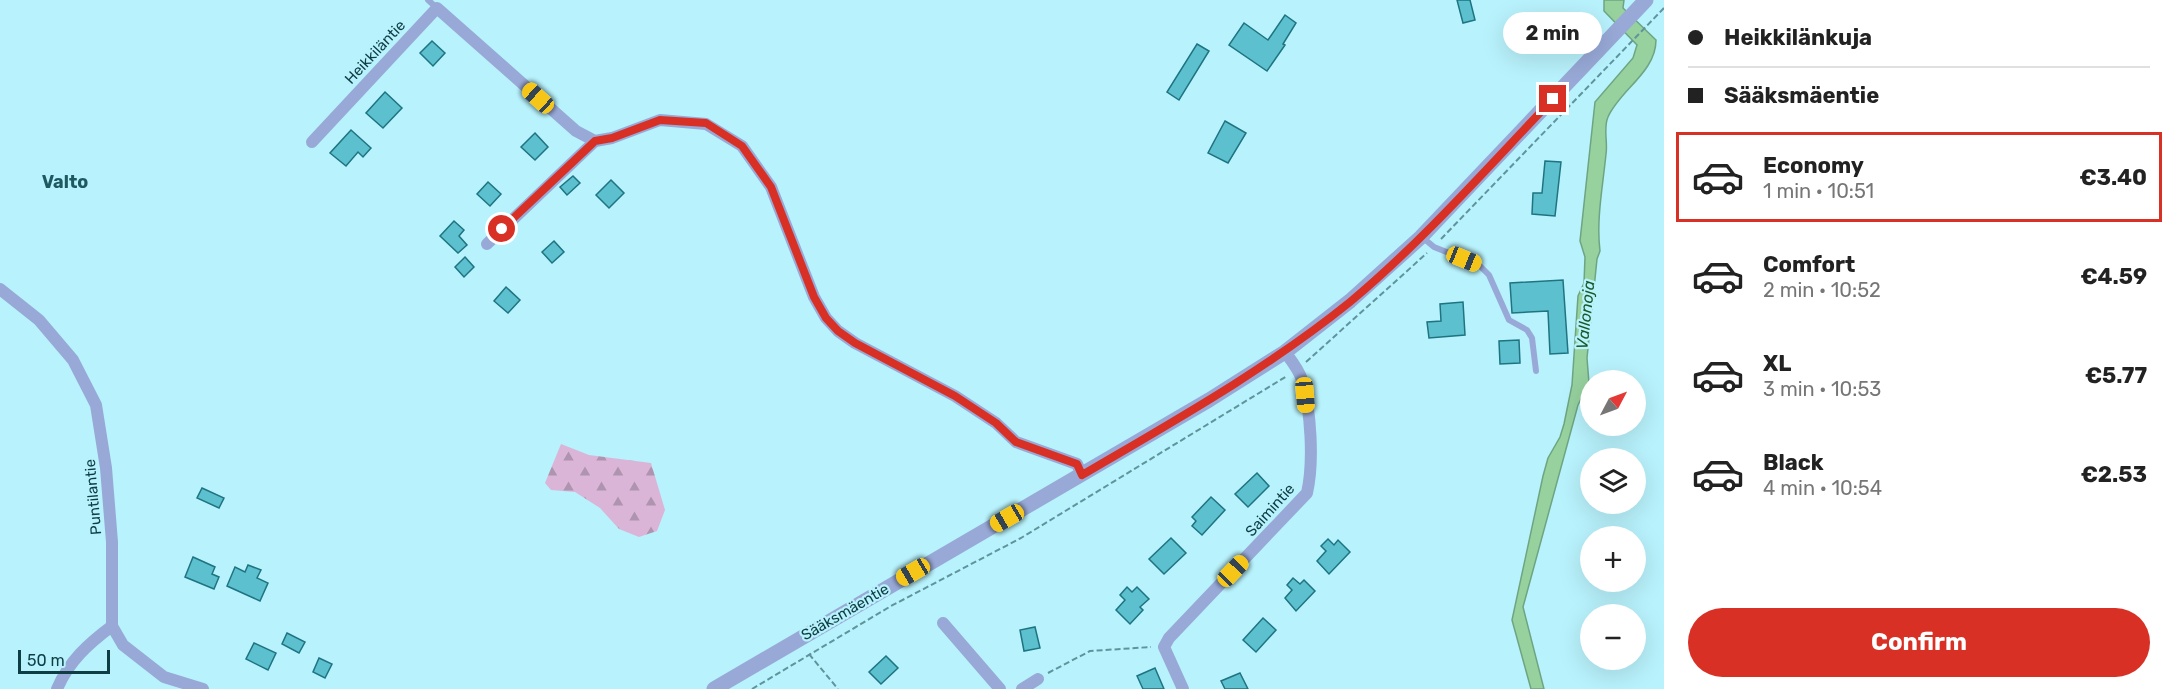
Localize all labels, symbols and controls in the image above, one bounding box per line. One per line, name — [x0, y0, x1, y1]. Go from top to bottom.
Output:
callout: 2 min — [1504, 12, 1602, 54]
street label: Heikkiläntie — [341, 16, 409, 88]
text: 2 min — [1525, 21, 1580, 45]
text: Heikkilänkuja — [1724, 24, 1872, 51]
car — [519, 79, 557, 117]
text: Sääksmäentie — [1724, 82, 1879, 109]
route end — [1539, 85, 1566, 112]
icon: car — [1691, 150, 1745, 204]
text: Economy — [1763, 152, 1864, 179]
text: €3.40 — [2079, 164, 2147, 191]
district label: Valto — [42, 171, 88, 193]
text: 1 min · 10:51 — [1763, 179, 1874, 203]
route start — [488, 215, 515, 242]
car — [1444, 244, 1484, 274]
icon: car — [1691, 249, 1745, 303]
text: Comfort — [1763, 251, 1855, 278]
text: €4.59 — [2080, 263, 2147, 290]
text: 2 min · 10:52 — [1763, 278, 1881, 302]
water label: Vallonoja — [1572, 280, 1599, 350]
icon: car — [1691, 348, 1745, 402]
text: XL — [1763, 350, 1791, 377]
text: €5.77 — [2085, 362, 2147, 389]
north arrow — [1580, 370, 1646, 436]
map controls — [1580, 370, 1646, 670]
car — [1294, 376, 1316, 414]
text: 3 min · 10:53 — [1763, 377, 1881, 401]
icon: car — [1691, 447, 1745, 501]
button: layers — [1580, 448, 1646, 514]
text: Black — [1763, 449, 1824, 476]
street label: Puntilantie — [81, 458, 105, 536]
text: €2.53 — [2080, 461, 2147, 488]
text: 4 min · 10:54 — [1763, 476, 1882, 500]
street label: Saimintie — [1242, 480, 1298, 540]
car — [987, 501, 1027, 535]
button: + — [1580, 526, 1646, 592]
car — [1214, 552, 1252, 590]
car — [893, 555, 933, 589]
street label: Sääksmäentie — [798, 580, 892, 644]
button: − — [1580, 604, 1646, 670]
button: Confirm — [1688, 608, 2150, 677]
scale bar — [18, 647, 110, 674]
text: 50 m — [27, 651, 65, 670]

